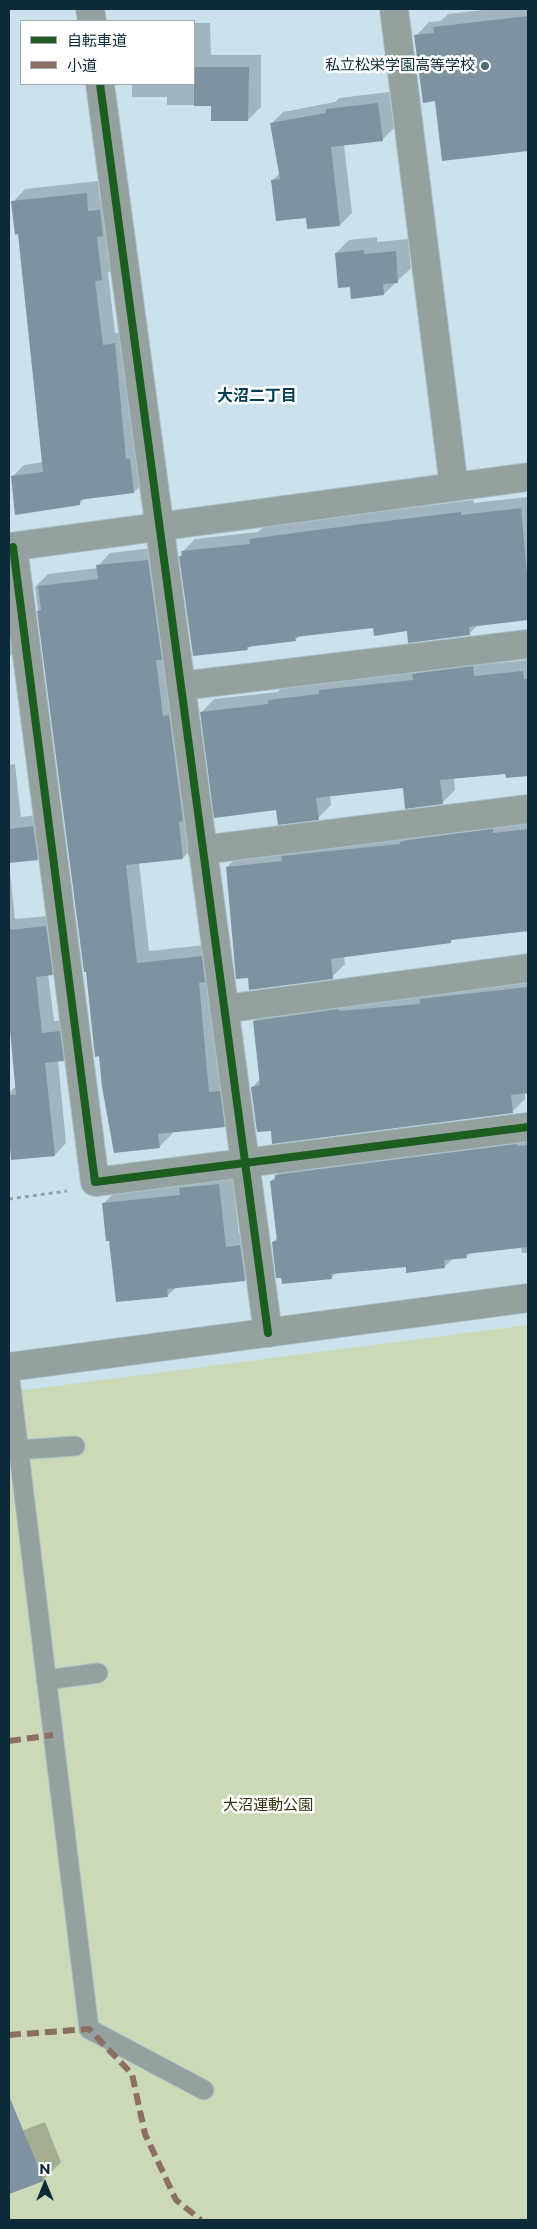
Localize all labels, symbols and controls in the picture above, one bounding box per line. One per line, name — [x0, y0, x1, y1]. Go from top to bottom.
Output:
legend — [20, 20, 195, 85]
text: 自転車道 — [67, 31, 127, 50]
text: 小道 — [67, 56, 97, 75]
place label: 私立松栄学園高等学校 — [325, 57, 475, 75]
marker: 私立松栄学園高等学校 — [479, 60, 491, 72]
district label: 大沼二丁目 — [217, 386, 297, 406]
park label: 大沼運動公園 — [223, 1797, 313, 1815]
north arrow — [20, 2159, 70, 2209]
text: N — [39, 2160, 51, 2178]

